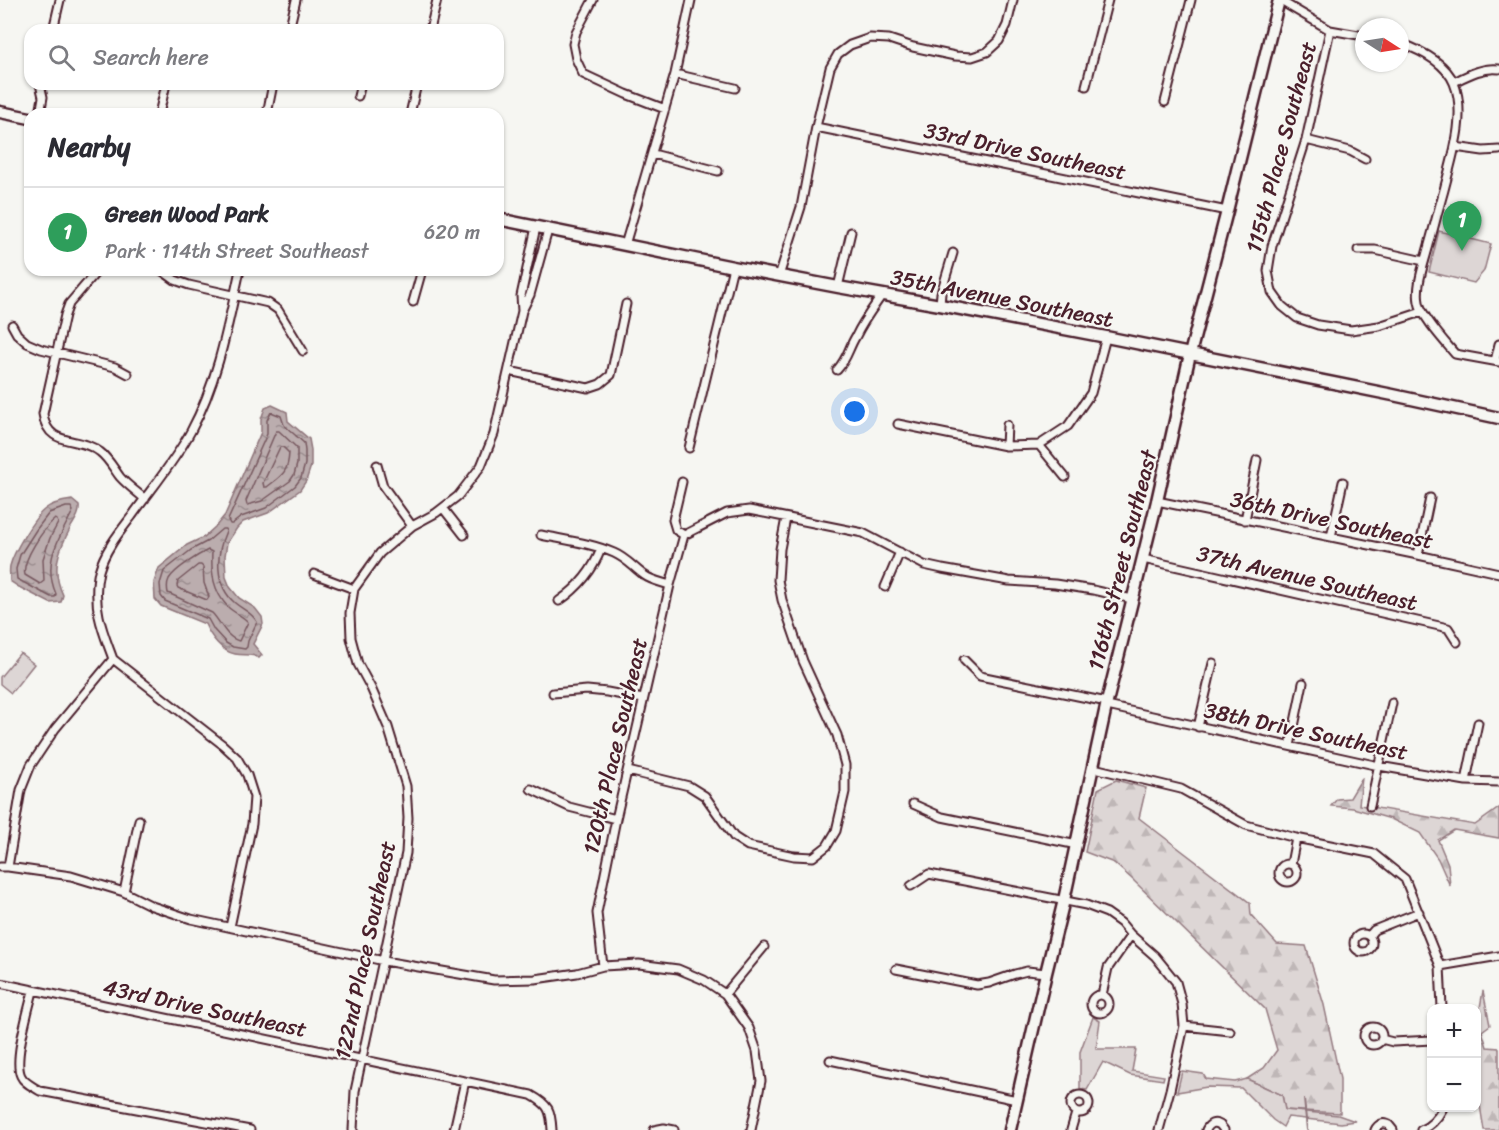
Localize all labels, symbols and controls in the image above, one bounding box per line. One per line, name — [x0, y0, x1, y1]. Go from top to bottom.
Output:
north arrow — [1355, 18, 1409, 72]
search box — [24, 24, 504, 90]
street label: 115th Place Southeast — [1234, 37, 1328, 257]
text: Search here — [93, 38, 209, 77]
icon: search — [45, 41, 78, 74]
street label: 33rd Drive Southeast — [920, 111, 1130, 192]
text: Nearby — [48, 124, 130, 170]
text: Green Wood Park — [105, 195, 269, 234]
pin: 1 — [1442, 202, 1482, 251]
text: 1 — [63, 215, 72, 250]
text: 620 m — [424, 215, 480, 250]
text: Park · 114th Street Southeast — [105, 234, 368, 269]
street label: 35th Avenue Southeast — [887, 257, 1117, 339]
your location — [840, 397, 869, 426]
street label: 116th Street Southeast — [1076, 444, 1169, 674]
street label: 36th Drive Southeast — [1227, 479, 1438, 561]
street label: 37th Avenue Southeast — [1193, 534, 1422, 622]
street label: 120th Place Southeast — [571, 633, 659, 858]
street label: 38th Drive Southeast — [1200, 690, 1412, 772]
street label: 122nd Place Southeast — [323, 837, 407, 1063]
street label: 43rd Drive Southeast — [100, 967, 311, 1049]
map controls — [1427, 1004, 1481, 1112]
button: + — [1427, 1004, 1481, 1058]
button: − — [1427, 1058, 1481, 1112]

